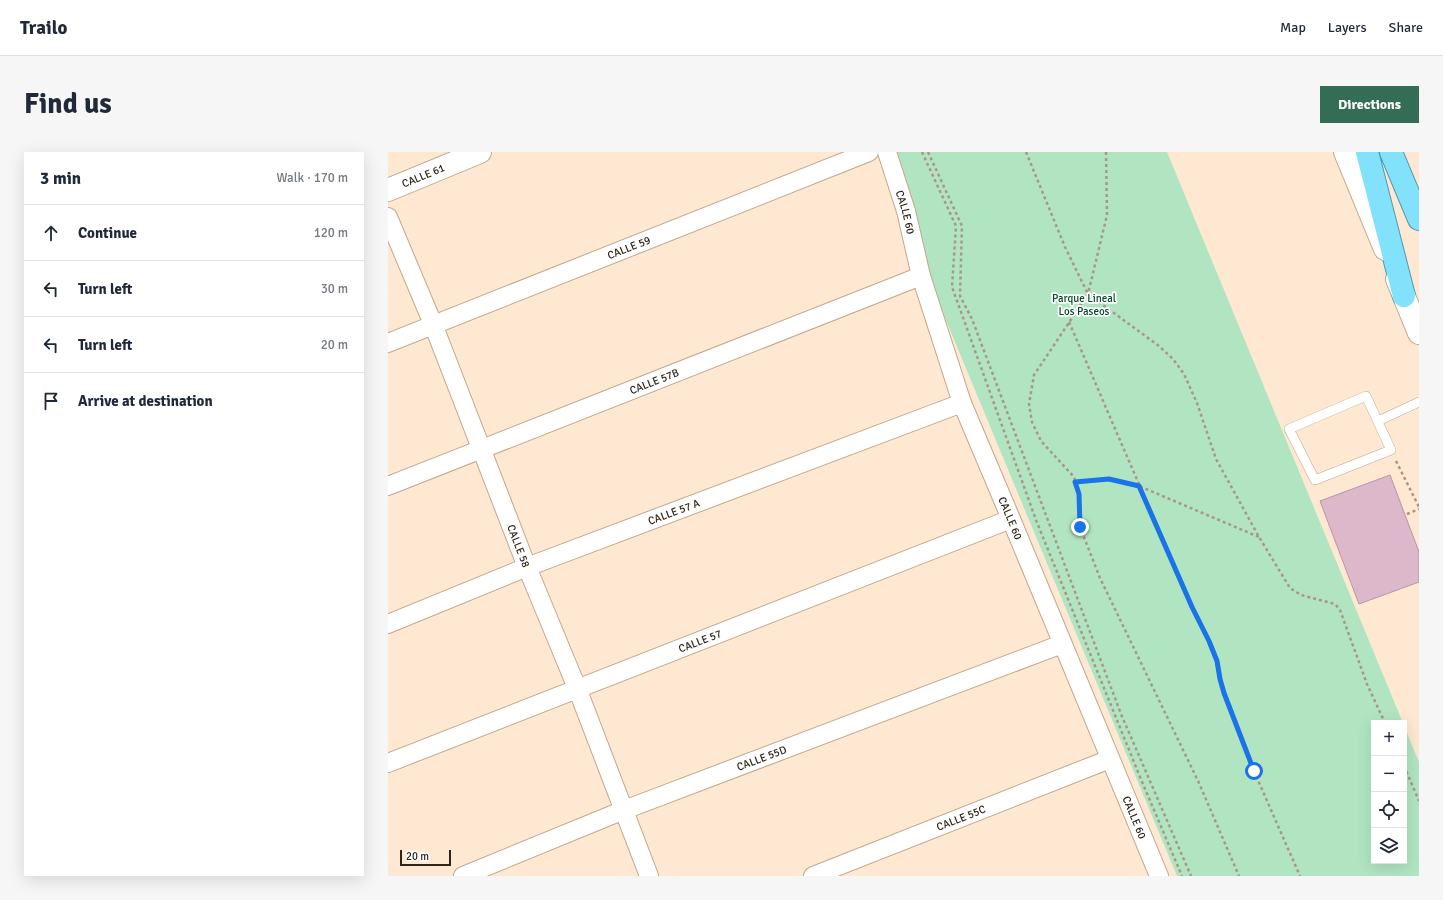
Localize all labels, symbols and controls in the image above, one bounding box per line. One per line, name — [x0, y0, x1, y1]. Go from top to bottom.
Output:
text: Trailo — [20, 16, 67, 40]
text: Map — [1280, 19, 1306, 36]
text: Layers — [1328, 19, 1367, 36]
text: Share — [1389, 19, 1423, 36]
button: Directions — [1320, 86, 1419, 123]
text: Find us — [24, 87, 112, 121]
street label: CALLE 61 — [400, 161, 447, 191]
text: 3 min — [40, 168, 81, 189]
text: Walk · 170 m — [277, 170, 348, 186]
street label: CALLE 60 — [893, 189, 917, 236]
icon: ahead — [40, 222, 62, 244]
text: Continue — [78, 224, 137, 242]
text: 120 m — [314, 225, 348, 241]
street label: CALLE 59 — [605, 233, 652, 262]
icon: left — [40, 278, 62, 300]
text: Turn left — [78, 280, 132, 298]
text: 30 m — [321, 281, 348, 297]
park label: Parque Lineal Los Paseos — [1052, 292, 1116, 318]
icon: left — [40, 334, 62, 356]
text: Turn left — [78, 336, 132, 354]
text: 20 m — [321, 337, 348, 353]
street label: CALLE 57B — [628, 366, 681, 397]
icon: arrive — [40, 390, 62, 412]
text: Arrive at destination — [78, 392, 213, 410]
street label: CALLE 60 — [995, 495, 1025, 542]
street label: CALLE 57 A — [646, 496, 702, 528]
route end — [1071, 518, 1089, 536]
street label: CALLE 58 — [504, 523, 533, 570]
street label: CALLE 57 — [677, 627, 724, 656]
map controls — [1371, 720, 1407, 864]
button: + — [1371, 720, 1407, 756]
street label: CALLE 55D — [735, 743, 788, 774]
button: − — [1371, 756, 1407, 792]
route start — [1245, 762, 1263, 780]
button: locate — [1371, 792, 1407, 828]
street label: CALLE 60 — [1120, 794, 1149, 841]
street label: CALLE 55C — [935, 803, 988, 834]
button: layers — [1371, 828, 1407, 864]
scale bar — [400, 848, 451, 867]
text: 20 m — [406, 850, 429, 863]

